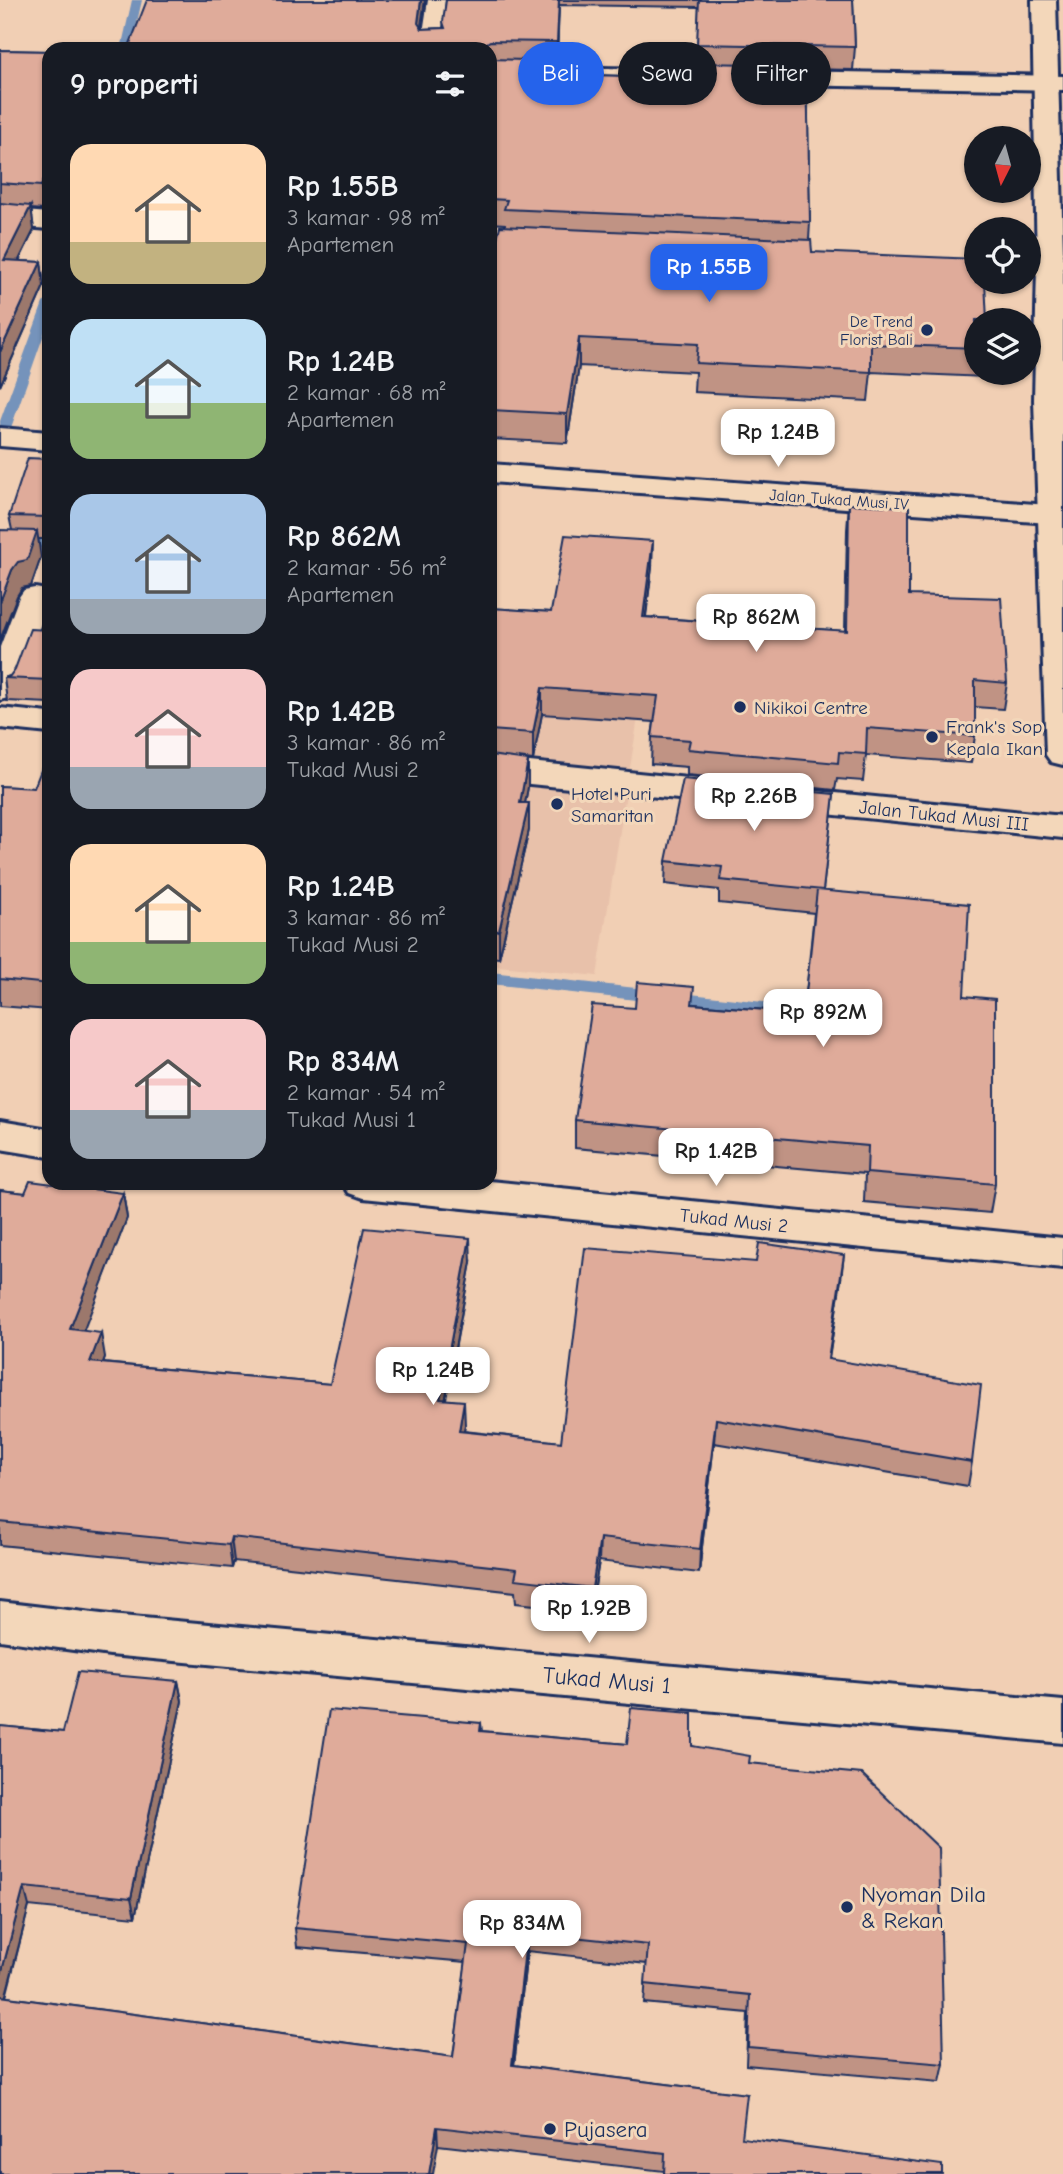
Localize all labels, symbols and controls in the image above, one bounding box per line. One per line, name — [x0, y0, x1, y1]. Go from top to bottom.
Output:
chip: Beli — [518, 42, 604, 105]
chip: Sewa — [618, 42, 717, 105]
chip: Filter — [731, 42, 831, 105]
icon: filters — [431, 65, 469, 103]
text: 9 properti — [70, 67, 199, 102]
north arrow — [964, 126, 1041, 203]
map controls — [964, 126, 1041, 385]
text: Rp 1.55B — [287, 169, 398, 204]
icon: home — [126, 172, 210, 256]
text: 3 kamar · 98 m² — [287, 204, 445, 231]
button: locate — [964, 217, 1041, 294]
text: Apartemen — [287, 231, 394, 258]
pin: Rp 1.55B — [637, 244, 781, 304]
text: Rp 1.55B — [666, 253, 752, 280]
button: layers — [964, 308, 1041, 385]
place label: De Trend Florist Bali — [840, 313, 913, 349]
marker: De Trend Florist Bali — [919, 322, 935, 338]
text: Rp 1.24B — [287, 344, 394, 379]
icon: home — [126, 347, 210, 431]
text: 2 kamar · 68 m² — [287, 379, 445, 406]
text: Apartemen — [287, 406, 394, 433]
pin: Rp 1.24B — [706, 410, 850, 469]
text: Rp 1.24B — [737, 418, 819, 445]
street label: Jalan Tukad Musi IV — [769, 486, 910, 514]
text: Rp 862M — [287, 519, 401, 554]
icon: home — [126, 522, 210, 606]
text: 2 kamar · 56 m² — [287, 554, 446, 581]
text: Apartemen — [287, 581, 394, 608]
pin: Rp 862M — [691, 594, 821, 654]
text: Rp 862M — [712, 603, 800, 630]
text: Rp 1.42B — [287, 694, 395, 729]
icon: home — [126, 697, 210, 781]
place label: Nikikoi Centre — [754, 697, 868, 719]
marker: Nikikoi Centre — [732, 699, 748, 715]
place label: Frank's Sop Kepala Ikan — [946, 716, 1043, 760]
text: 3 kamar · 86 m² — [287, 729, 445, 756]
marker: Frank's Sop Kepala Ikan — [924, 729, 940, 745]
text: Tukad Musi 2 — [287, 756, 419, 783]
pin: Rp 2.26B — [682, 774, 826, 833]
text: Rp 2.26B — [711, 782, 797, 809]
place label: Hotel Puri Samaritan — [571, 783, 654, 827]
marker: Hotel Puri Samaritan — [549, 796, 565, 812]
street label: Jalan Tukad Musi III — [858, 796, 1030, 836]
text: Rp 1.24B — [287, 869, 394, 904]
icon: home — [126, 872, 210, 956]
text: 3 kamar · 86 m² — [287, 904, 445, 931]
text: Tukad Musi 2 — [287, 931, 419, 958]
pin: Rp 892M — [758, 990, 888, 1049]
text: Rp 892M — [779, 998, 867, 1025]
text: Rp 834M — [287, 1044, 399, 1079]
icon: home — [126, 1047, 210, 1131]
text: 2 kamar · 54 m² — [287, 1079, 445, 1106]
text: Tukad Musi 1 — [287, 1106, 416, 1133]
pin: Rp 1.42B — [644, 1128, 788, 1188]
text: Rp 1.42B — [674, 1137, 758, 1164]
street label: Tukad Musi 2 — [679, 1204, 789, 1238]
pin: Rp 1.24B — [361, 1348, 505, 1407]
text: Rp 1.24B — [392, 1356, 474, 1383]
pin: Rp 1.92B — [517, 1586, 661, 1645]
text: Rp 1.92B — [547, 1594, 631, 1621]
street label: Tukad Musi 1 — [542, 1661, 672, 1700]
place label: Nyoman Dila & Rekan — [861, 1881, 986, 1934]
marker: Nyoman Dila & Rekan — [839, 1899, 855, 1915]
pin: Rp 834M — [457, 1900, 587, 1960]
text: Rp 834M — [479, 1909, 565, 1936]
place label: Pujasera — [564, 2116, 648, 2143]
marker: Pujasera — [542, 2121, 558, 2137]

